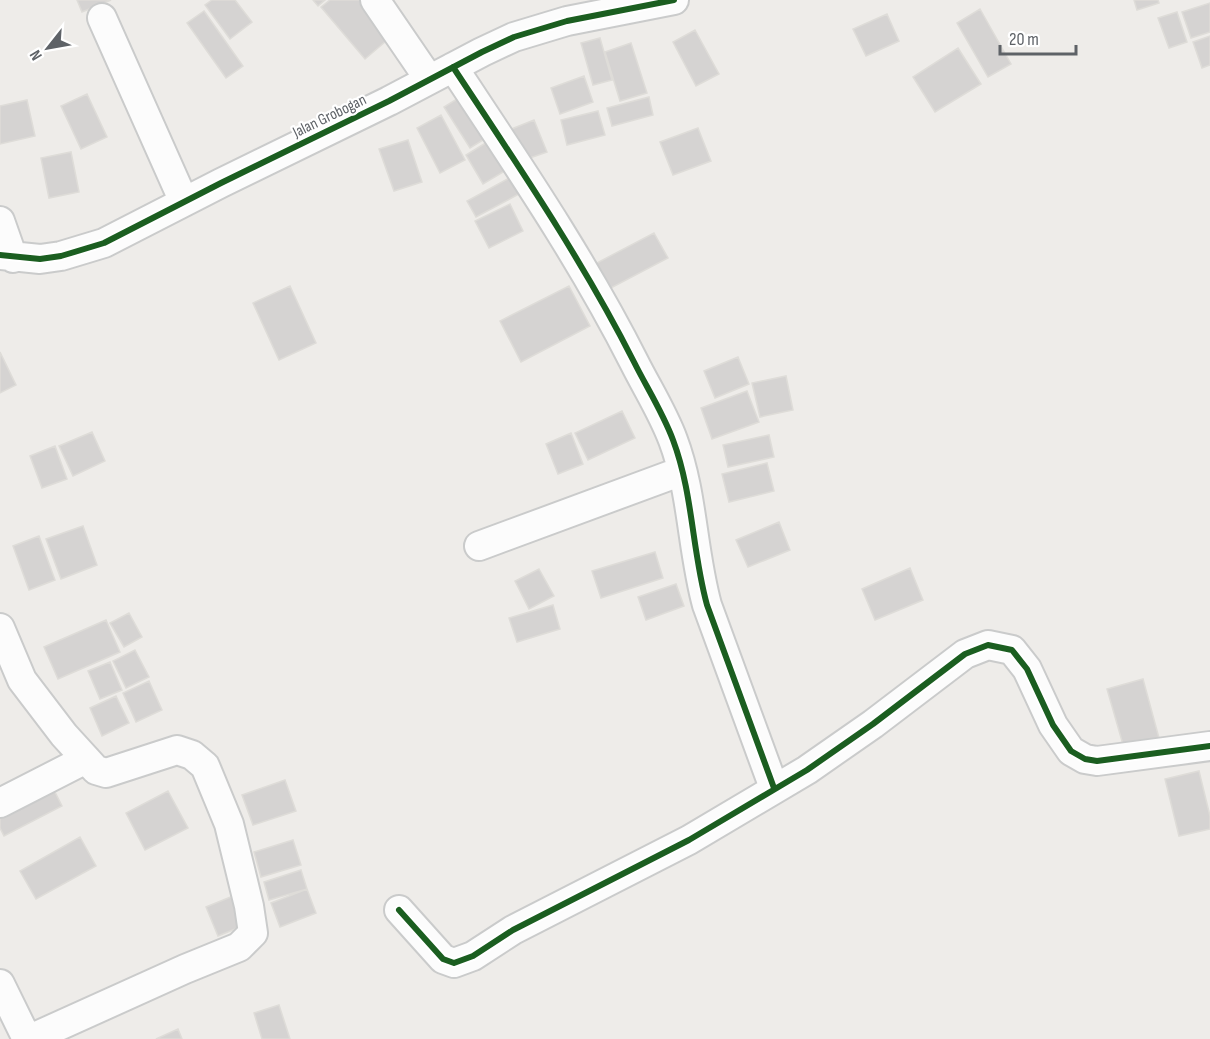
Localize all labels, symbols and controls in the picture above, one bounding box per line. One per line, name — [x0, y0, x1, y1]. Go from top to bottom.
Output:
north arrow — [18, 18, 78, 78]
scale bar — [1000, 18, 1076, 56]
text: 20 m — [1009, 29, 1039, 50]
text: N — [26, 46, 47, 64]
street label: Jalan Grobogan — [289, 90, 369, 143]

